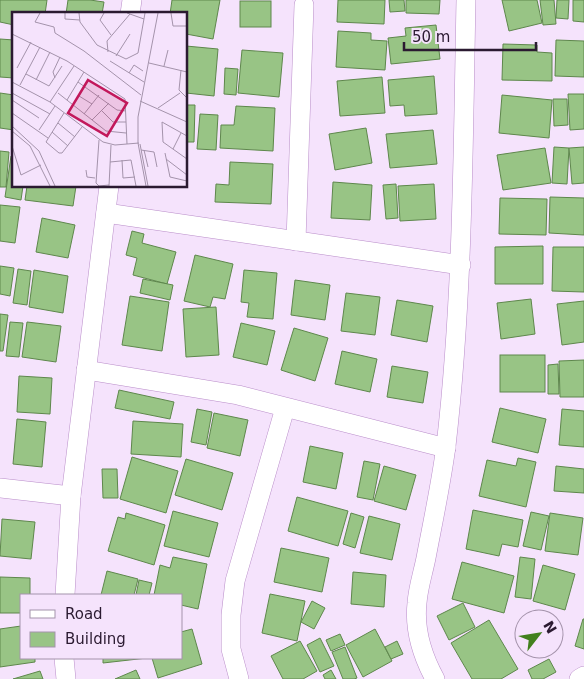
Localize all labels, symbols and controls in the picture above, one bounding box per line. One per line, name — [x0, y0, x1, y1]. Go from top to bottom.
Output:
inset map — [12, 12, 188, 188]
scale bar — [404, 20, 536, 52]
text: 50 m — [412, 28, 450, 46]
legend — [20, 594, 182, 659]
text: Road — [65, 605, 103, 623]
north arrow — [514, 609, 564, 659]
text: N — [540, 618, 560, 636]
text: Building — [65, 630, 126, 648]

